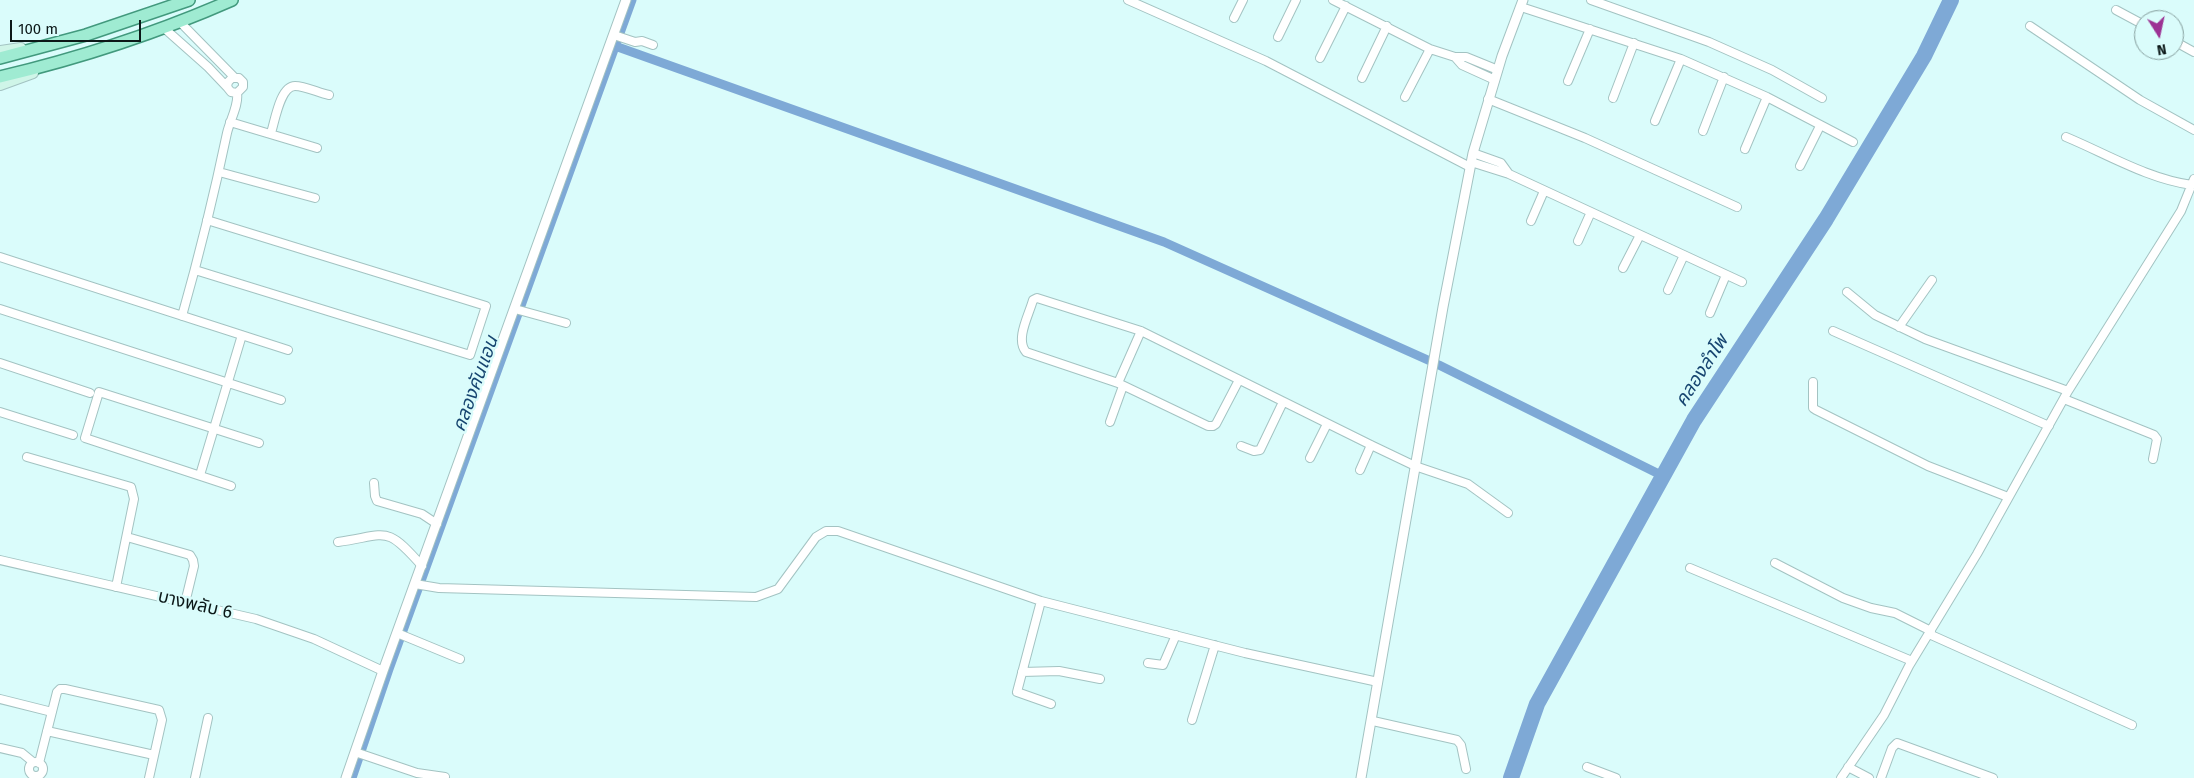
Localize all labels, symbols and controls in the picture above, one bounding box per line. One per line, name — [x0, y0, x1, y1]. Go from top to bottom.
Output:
scale bar — [12, 10, 144, 42]
north arrow — [2134, 10, 2184, 60]
text: 100 m — [18, 20, 58, 38]
text: N — [2155, 40, 2168, 58]
water label: คลองลำโพ — [1670, 331, 1734, 411]
water label: คลองคันแอน — [448, 333, 504, 435]
street label: บางพลับ 6 — [156, 586, 234, 624]

